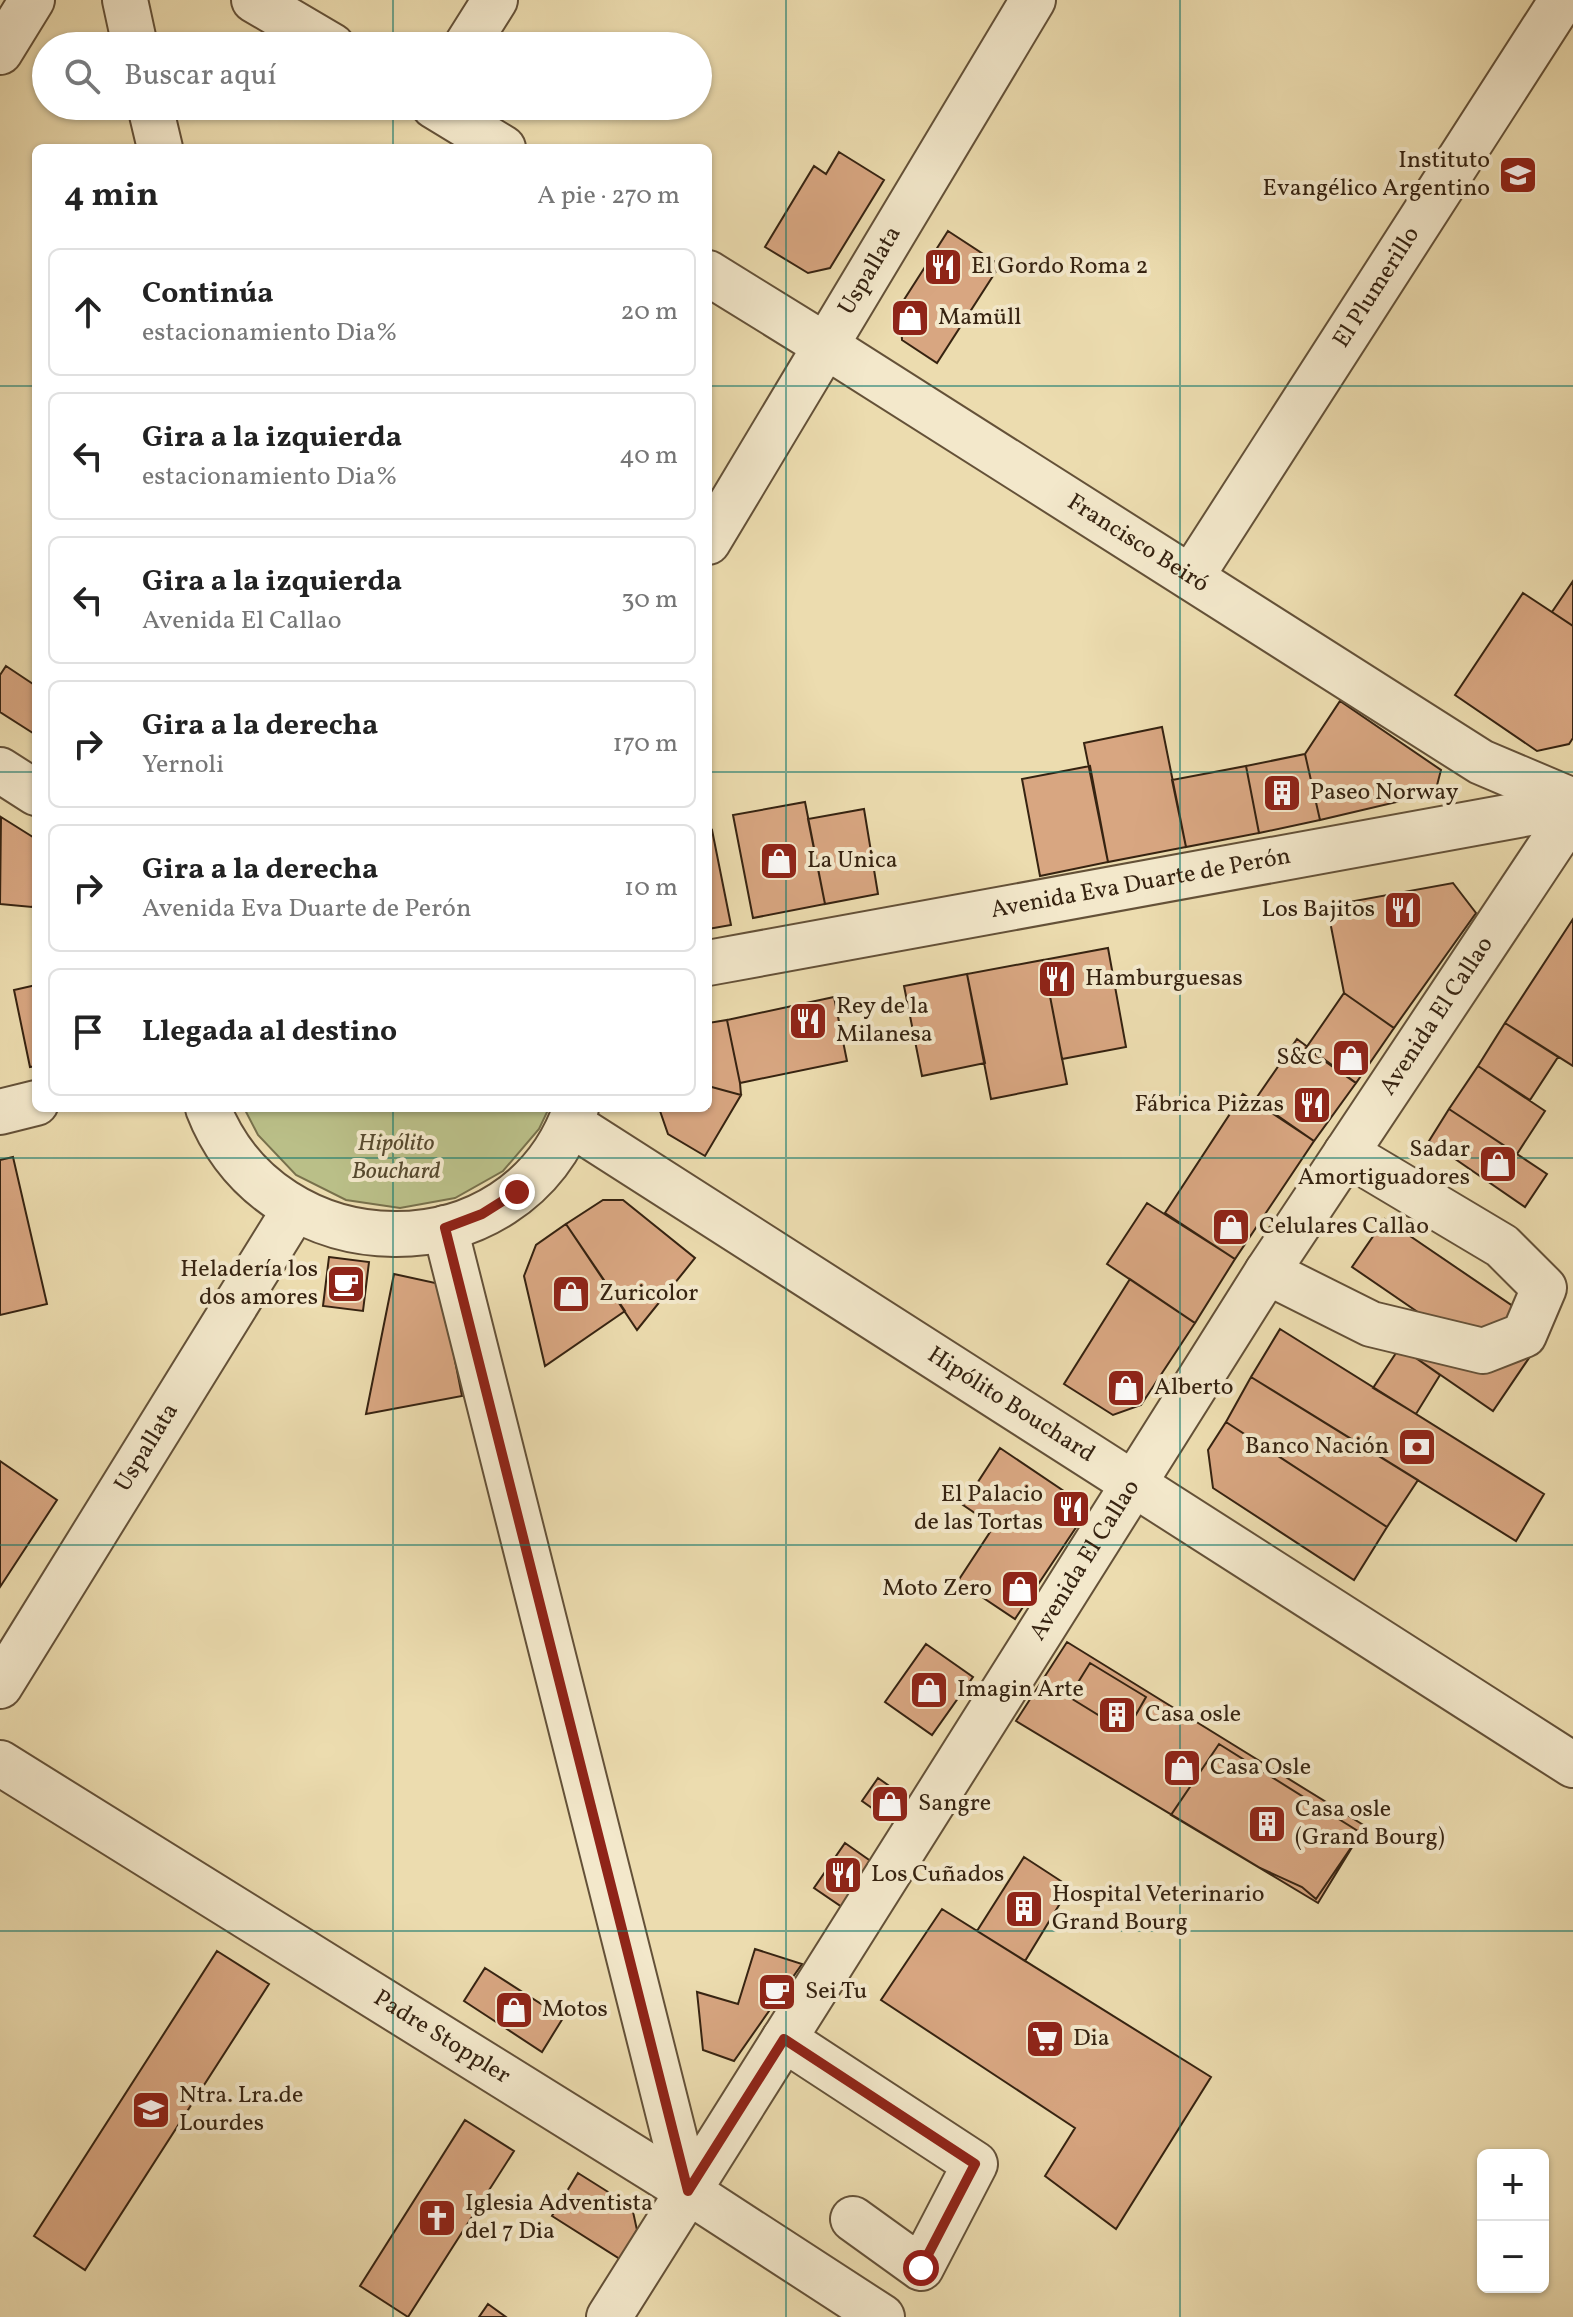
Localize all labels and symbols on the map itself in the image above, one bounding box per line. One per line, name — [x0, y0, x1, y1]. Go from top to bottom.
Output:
place label: Instituto Evangélico Argentino — [1263, 144, 1490, 206]
school or university icon: Instituto Evangélico Argentino — [1497, 154, 1539, 196]
street label: Uspallata — [831, 220, 910, 322]
street label: El Plumerillo — [1325, 220, 1429, 355]
restaurant icon: El Gordo Roma 2 — [922, 246, 964, 288]
place label: El Gordo Roma 2 — [971, 250, 1148, 284]
shop icon: Mamüll — [889, 297, 931, 339]
place label: Mamüll — [938, 301, 1021, 335]
street label: Francisco Beiró — [1060, 486, 1215, 602]
building icon: Paseo Norway — [1261, 772, 1303, 814]
place label: Paseo Norway — [1310, 776, 1459, 810]
shop icon: La Unica — [758, 840, 800, 882]
street label: Avenida Eva Duarte de Perón — [988, 840, 1294, 928]
place label: La Unica — [807, 844, 898, 878]
restaurant icon: Los Bajitos — [1382, 889, 1424, 931]
place label: Los Bajitos — [1262, 893, 1375, 927]
street label: Avenida El Callao — [1372, 930, 1502, 1102]
restaurant icon: Hamburguesas — [1036, 958, 1078, 1000]
place label: Hamburguesas — [1085, 962, 1243, 996]
place label: Rey de la Milanesa — [836, 990, 933, 1052]
restaurant icon: Rey de la Milanesa — [787, 1000, 829, 1042]
shop icon: S&C — [1330, 1037, 1372, 1079]
place label: S&C — [1276, 1041, 1323, 1075]
restaurant icon: Fábrica Pizzas — [1291, 1084, 1333, 1126]
place label: Fábrica Pizzas — [1134, 1088, 1284, 1122]
park label: Hipólito Bouchard — [351, 1127, 441, 1189]
place label: Sadar Amortiguadores — [1298, 1133, 1470, 1195]
shop icon: Sadar Amortiguadores — [1477, 1143, 1519, 1185]
route end — [499, 1174, 535, 1210]
shop icon: Celulares Callao — [1210, 1206, 1252, 1248]
place label: Celulares Callao — [1259, 1210, 1429, 1244]
place label: Heladería los dos amores — [180, 1253, 318, 1315]
cafe icon: Heladería los dos amores — [325, 1263, 367, 1305]
shop icon: Zuricolor — [550, 1273, 592, 1315]
place label: Zuricolor — [599, 1277, 698, 1311]
street label: Hipólito Bouchard — [920, 1339, 1101, 1472]
shop icon: Alberto — [1105, 1367, 1147, 1409]
place label: Alberto — [1154, 1371, 1234, 1405]
street label: Uspallata — [107, 1397, 188, 1499]
bank icon: Banco Nación — [1396, 1426, 1438, 1468]
place label: Banco Nación — [1245, 1430, 1389, 1464]
street label: Avenida El Callao — [1022, 1473, 1149, 1648]
place label: El Palacio de las Tortas — [914, 1478, 1043, 1540]
restaurant icon: El Palacio de las Tortas — [1050, 1488, 1092, 1530]
shop icon: Moto Zero — [999, 1568, 1041, 1610]
place label: Moto Zero — [882, 1572, 992, 1606]
shop icon: Imagin Arte — [908, 1669, 950, 1711]
place label: Imagin Arte — [957, 1673, 1084, 1707]
building icon: Casa osle — [1096, 1694, 1138, 1736]
place label: Casa osle — [1145, 1698, 1241, 1732]
shop icon: Casa Osle — [1161, 1747, 1203, 1789]
place label: Casa Osle — [1210, 1751, 1311, 1785]
shop icon: Sangre — [869, 1783, 911, 1825]
place label: Sangre — [918, 1787, 991, 1821]
place label: Casa osle (Grand Bourg) — [1295, 1793, 1445, 1855]
building icon: Casa osle (Grand Bourg) — [1246, 1803, 1288, 1845]
restaurant icon: Los Cuñados — [822, 1854, 864, 1896]
place label: Los Cuñados — [871, 1858, 1004, 1892]
place label: Hospital Veterinario Grand Bourg — [1052, 1878, 1264, 1940]
building icon: Hospital Veterinario Grand Bourg — [1003, 1888, 1045, 1930]
cafe icon: Sei Tu — [756, 1971, 798, 2013]
place label: Sei Tu — [805, 1975, 867, 2009]
street label: Padre Stoppler — [366, 1982, 517, 2093]
shop icon: Motos — [493, 1989, 535, 2031]
place label: Motos — [542, 1993, 608, 2027]
supermarket icon: Dia — [1024, 2018, 1066, 2060]
place label: Dia — [1073, 2022, 1110, 2056]
place label: Ntra. Lra.de Lourdes — [179, 2079, 304, 2141]
school or university icon: Ntra. Lra.de Lourdes — [130, 2089, 172, 2131]
place label: Iglesia Adventista del 7 Dia — [465, 2187, 653, 2249]
church icon: Iglesia Adventista del 7 Dia — [416, 2197, 458, 2239]
route start — [903, 2250, 939, 2286]

